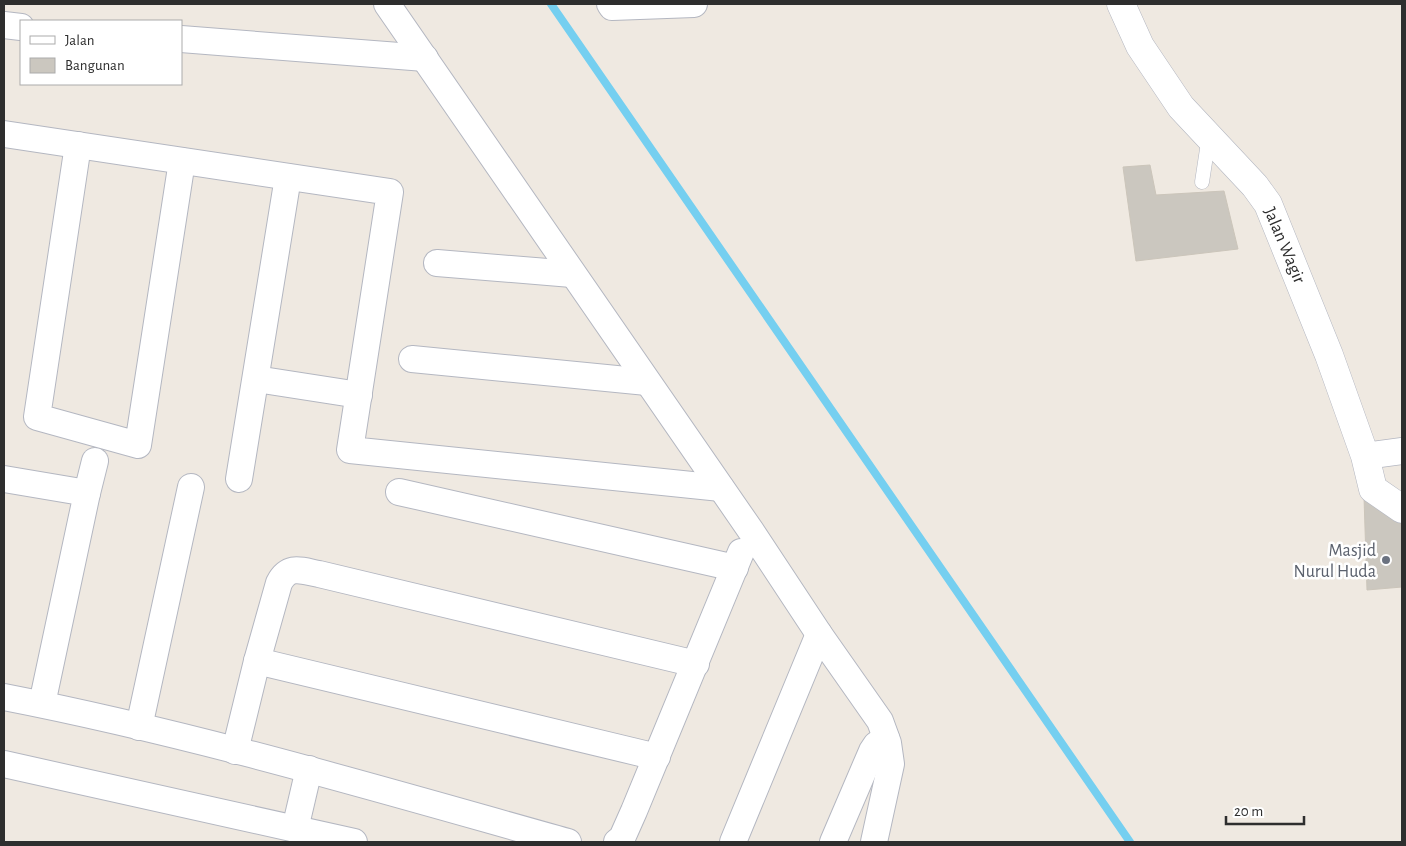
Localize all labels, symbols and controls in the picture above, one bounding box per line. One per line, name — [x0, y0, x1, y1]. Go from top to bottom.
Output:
legend — [20, 20, 182, 85]
text: Jalan — [65, 33, 95, 48]
text: Bangunan — [65, 58, 125, 73]
street label: Jalan Wagir — [1260, 205, 1308, 286]
place label: Masjid Nurul Huda — [1294, 542, 1376, 581]
marker: Masjid Nurul Huda — [1380, 554, 1392, 566]
scale bar — [1226, 794, 1304, 826]
text: 20 m — [1234, 804, 1263, 819]

